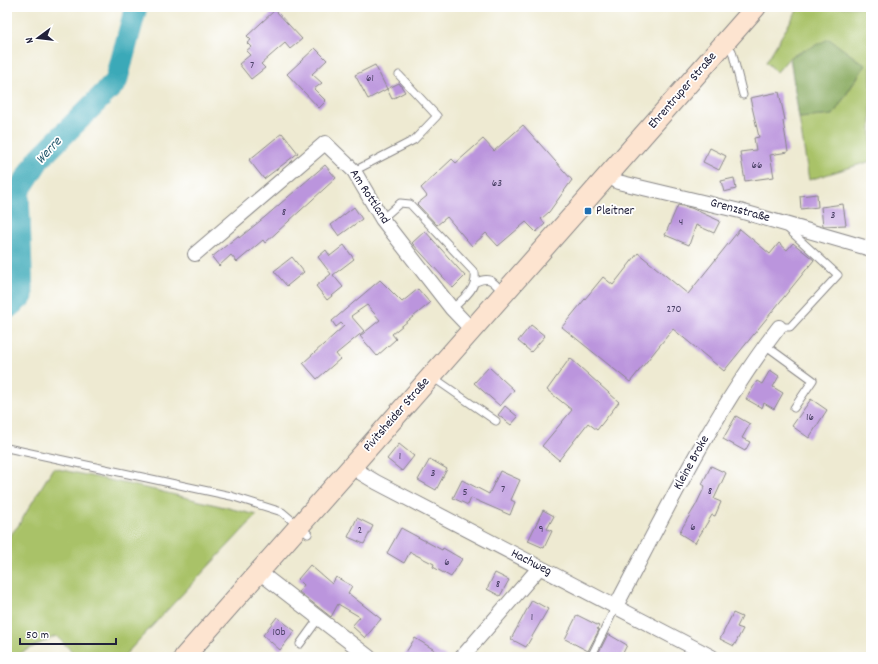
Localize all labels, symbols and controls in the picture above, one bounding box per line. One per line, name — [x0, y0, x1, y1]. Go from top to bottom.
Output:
north arrow — [18, 18, 58, 58]
text: N — [22, 35, 39, 45]
street label: Ehrentruper Straße — [644, 48, 722, 134]
house number: 7 — [250, 58, 254, 74]
house number: 61 — [366, 71, 374, 87]
water label: Werre — [31, 132, 67, 169]
house number: 66 — [752, 158, 762, 174]
street label: Am Rottland — [344, 166, 394, 228]
house number: 63 — [492, 176, 502, 192]
street label: Grenzstraße — [708, 194, 772, 228]
place label: Pleitner — [596, 202, 635, 221]
house number: 8 — [282, 205, 286, 221]
marker: Pleitner — [583, 206, 593, 216]
house number: 3 — [831, 208, 836, 224]
house number: 4 — [679, 215, 683, 231]
house number: 270 — [666, 302, 682, 318]
street label: Pivitsheider Straße — [359, 373, 435, 456]
house number: 16 — [806, 410, 814, 426]
street label: Kleine Broke — [669, 432, 715, 494]
house number: 1 — [399, 449, 401, 465]
house number: 3 — [431, 466, 436, 482]
house number: 7 — [501, 482, 505, 498]
house number: 8 — [708, 484, 712, 500]
house number: 5 — [462, 485, 468, 501]
house number: 6 — [690, 520, 696, 536]
house number: 9 — [538, 522, 544, 538]
house number: 2 — [358, 523, 363, 539]
street label: Hachweg — [507, 545, 555, 582]
house number: 6 — [444, 555, 450, 571]
house number: 8 — [496, 577, 500, 593]
house number: 1 — [531, 610, 533, 626]
scale bar — [20, 620, 116, 646]
house number: 10b — [272, 625, 286, 641]
text: 50 m — [26, 627, 49, 644]

